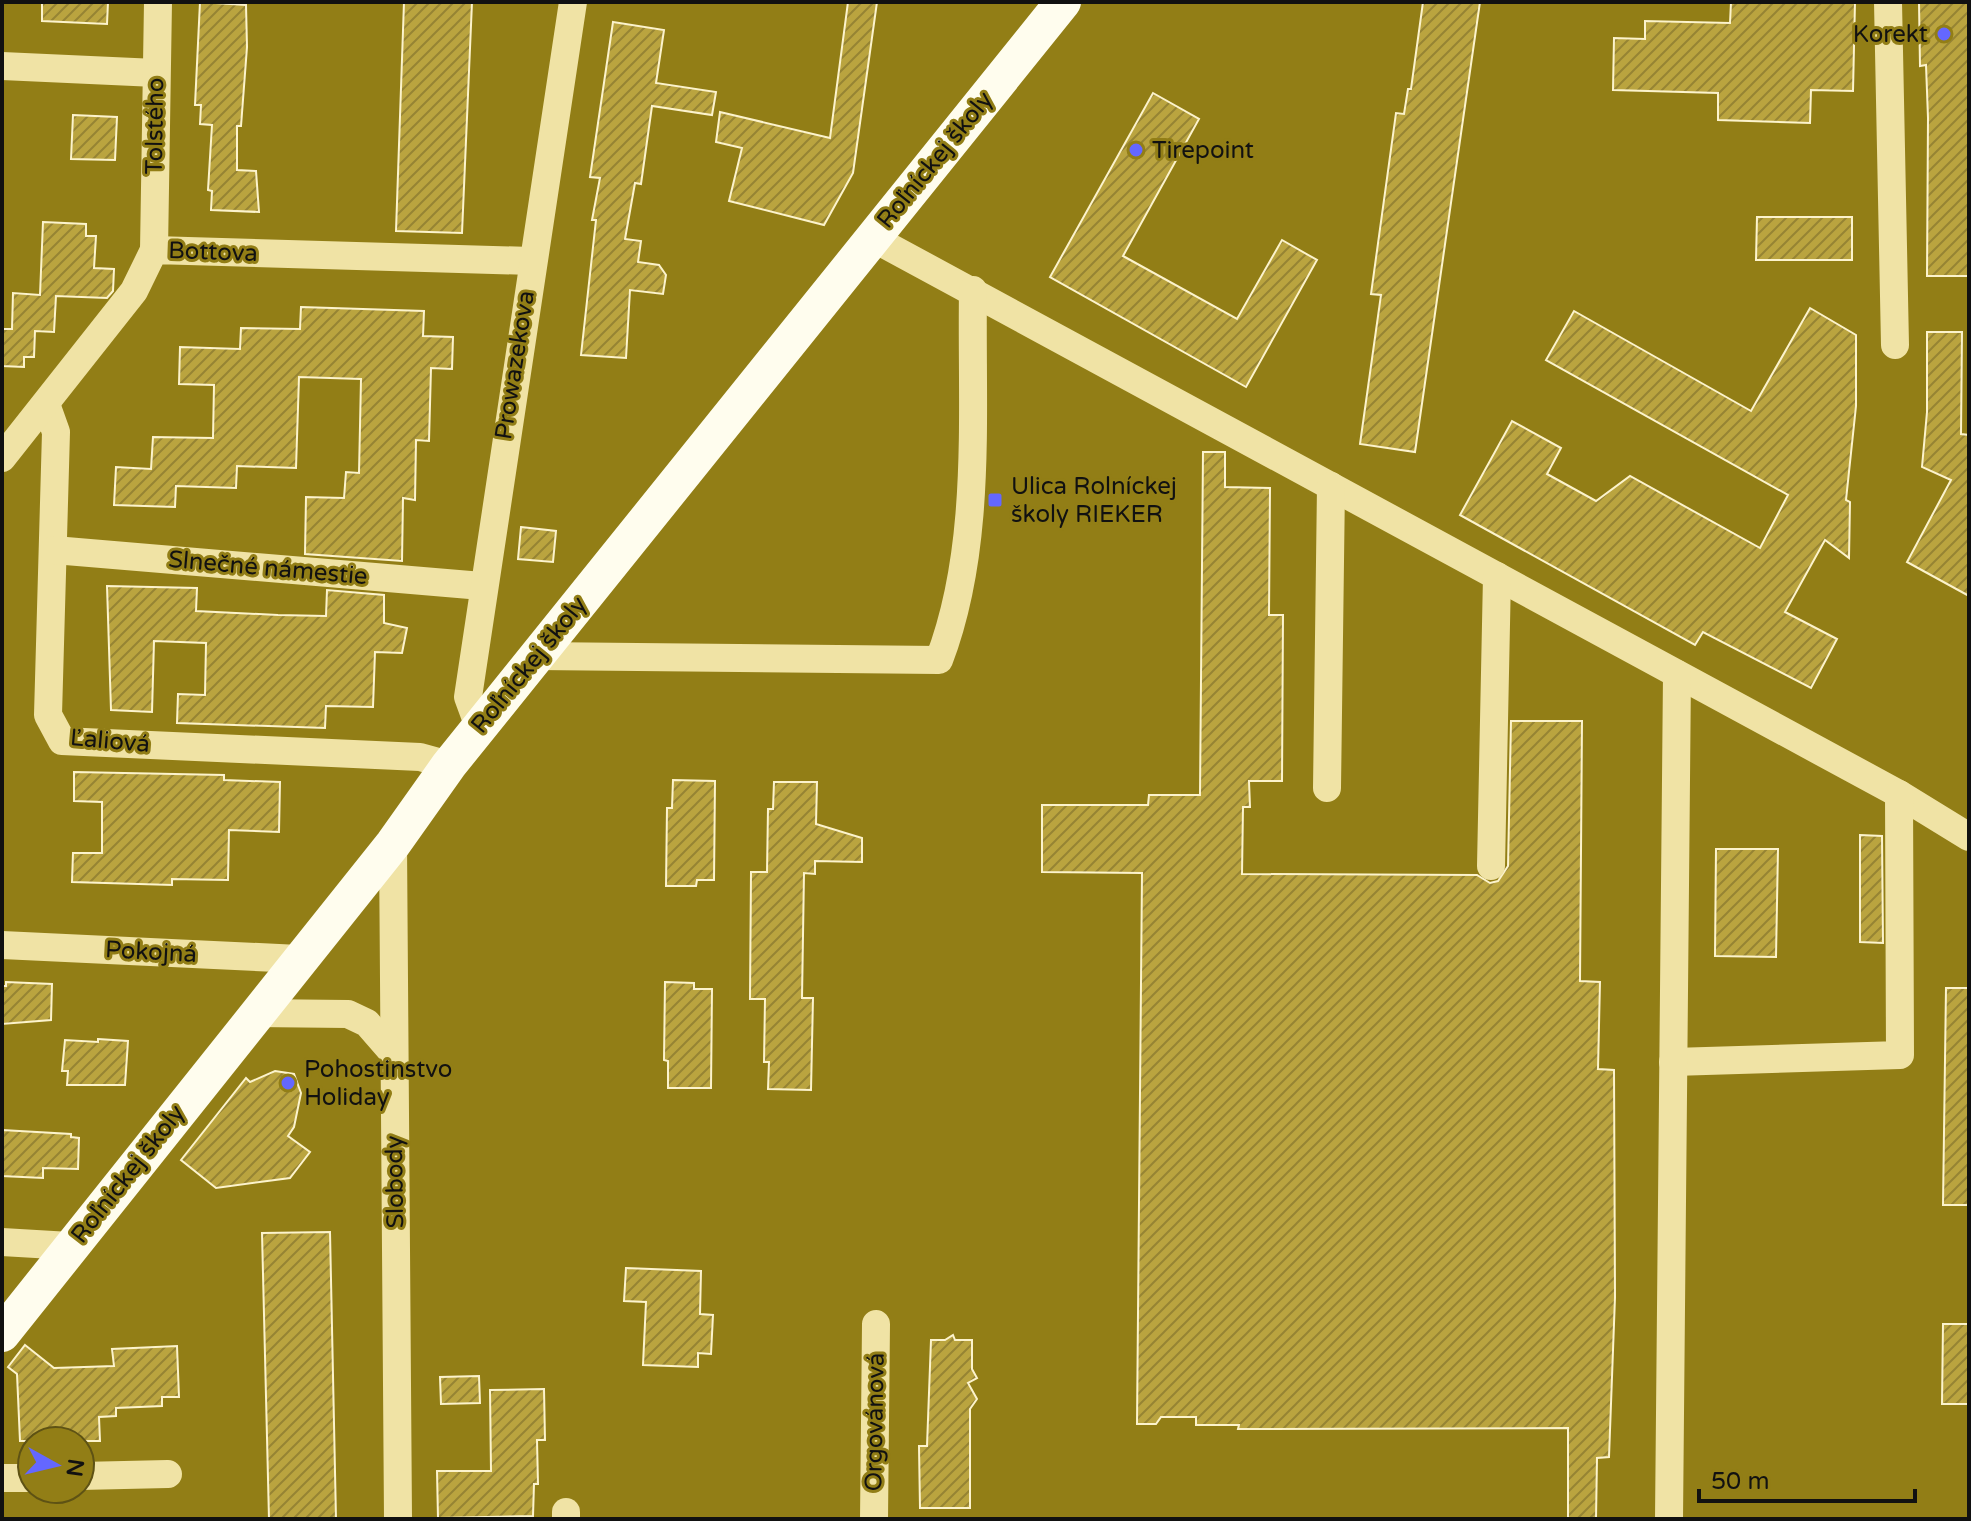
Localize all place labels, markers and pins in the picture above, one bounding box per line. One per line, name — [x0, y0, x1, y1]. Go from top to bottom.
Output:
place label: Korekt — [1853, 20, 1928, 49]
marker: Korekt — [1935, 25, 1953, 43]
place label: Tirepoint — [1152, 136, 1254, 165]
marker: Tirepoint — [1127, 141, 1145, 159]
place label: Ulica Rolníckej školy RIEKER — [1011, 472, 1177, 529]
marker: Ulica Rolníckej školy RIEKER — [986, 491, 1004, 509]
place label: Pohostinstvo Holiday — [304, 1055, 452, 1112]
marker: Pohostinstvo Holiday — [279, 1074, 297, 1092]

